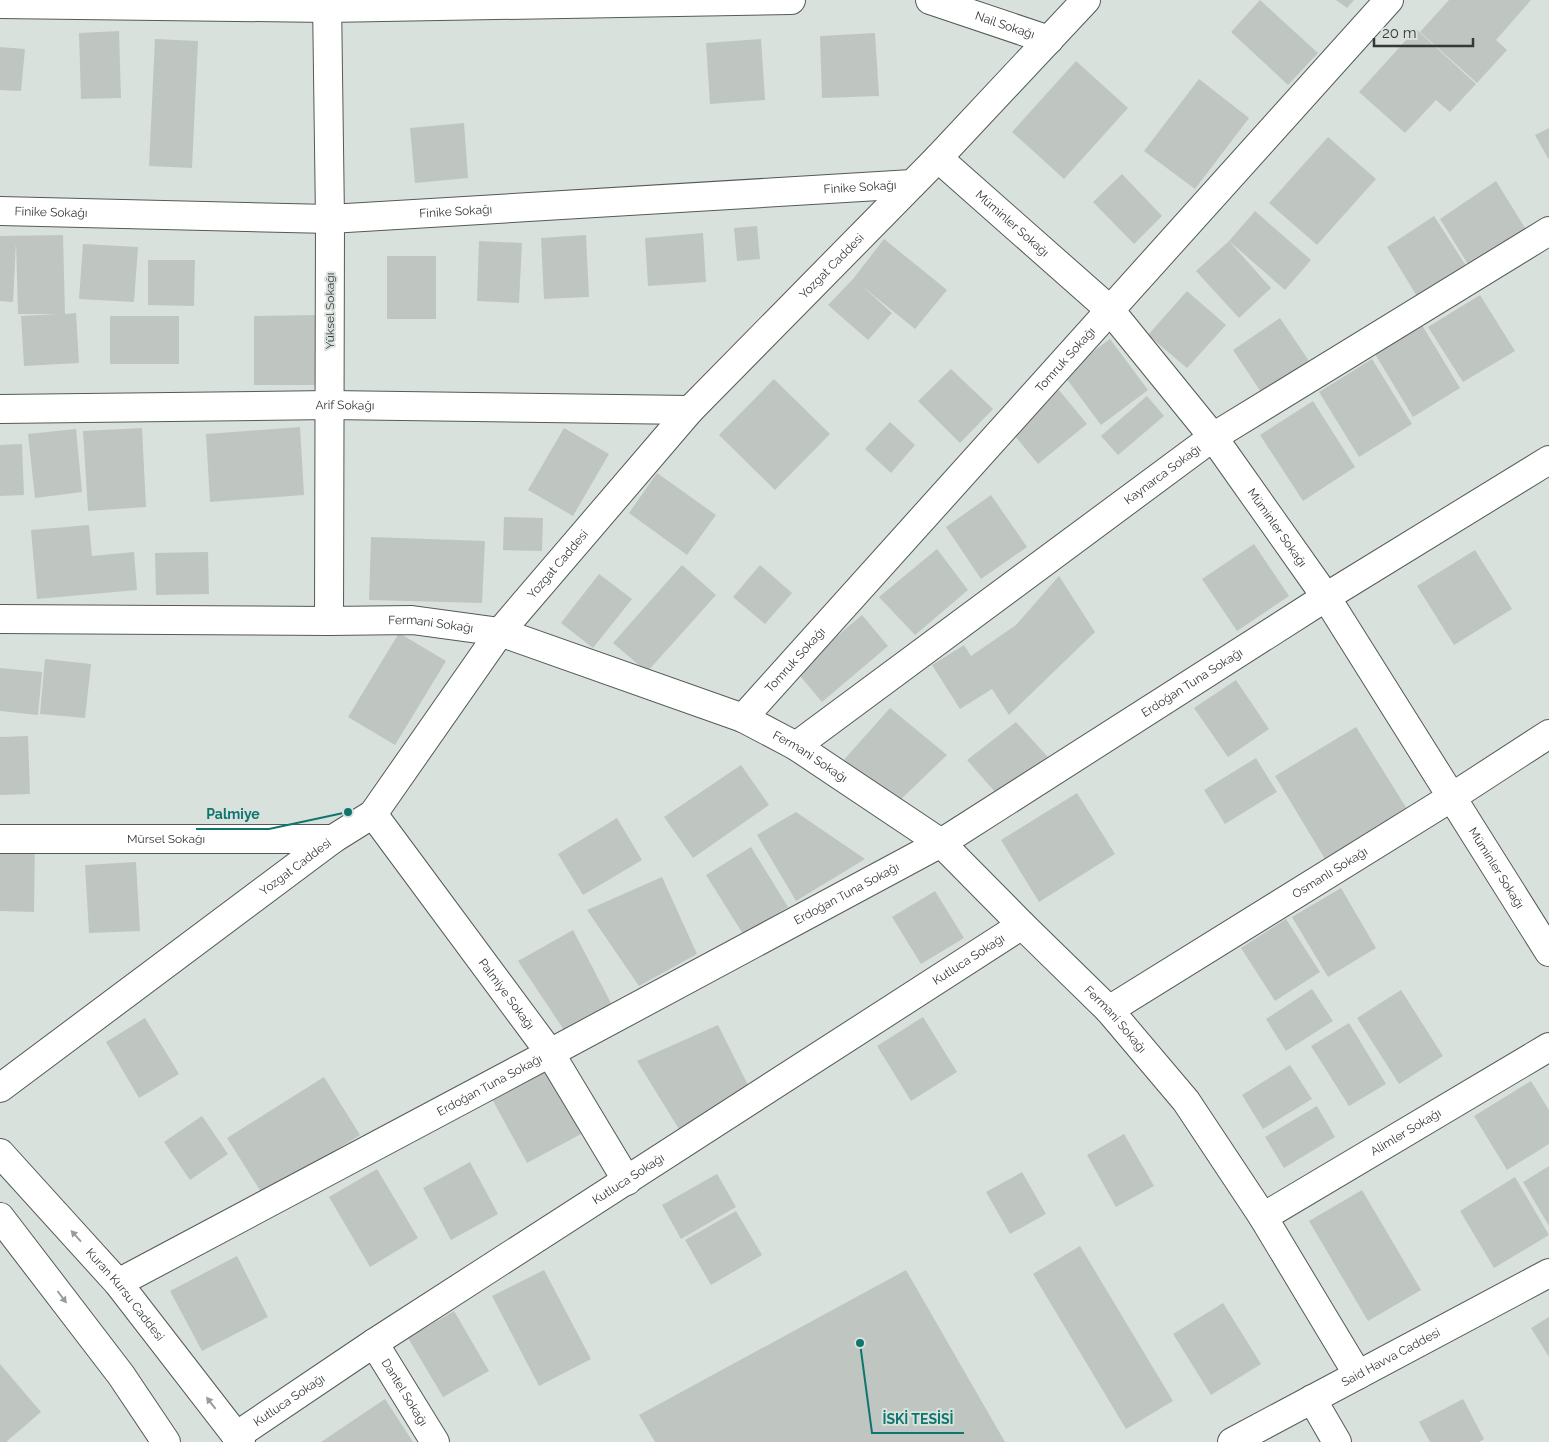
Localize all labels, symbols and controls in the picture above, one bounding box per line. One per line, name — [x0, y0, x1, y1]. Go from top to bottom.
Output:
street label: Nail Sokağı — [973, 9, 1036, 42]
scale bar — [1374, 15, 1473, 47]
text: 20 m — [1382, 24, 1417, 42]
street label: Finike Sokağı — [823, 178, 897, 196]
street label: Müminler Sokağı — [973, 188, 1052, 260]
street label: Finike Sokağı — [419, 202, 492, 221]
street label: Finike Sokağı — [14, 204, 88, 220]
street label: Yozgat Caddesi — [797, 231, 867, 302]
street label: Yüksel Sokağı — [323, 273, 337, 349]
street label: Tomruk Sokağı — [1033, 324, 1098, 395]
street label: Arif Sokağı — [315, 398, 375, 413]
street label: Kaynarca Sokağı — [1121, 442, 1203, 507]
street label: Müminler Sokağı — [1244, 486, 1310, 570]
street label: Yozgat Caddesi — [525, 527, 591, 601]
street label: Fermani Sokağı — [388, 613, 474, 635]
street label: Tomruk Sokağı — [762, 625, 828, 695]
street label: Erdoğan Tuna Sokağı — [1139, 645, 1245, 720]
street label: Fermani Sokağı — [770, 728, 850, 785]
callout: Palmiye — [196, 800, 269, 829]
text: Palmiye — [206, 806, 260, 822]
street label: Müminler Sokağı — [1466, 825, 1527, 911]
street label: Mürsel Sokağı — [127, 832, 205, 846]
street label: Yozgat Caddesi — [257, 836, 334, 898]
street label: Osmanlı Sokağı — [1290, 844, 1370, 901]
street label: Erdoğan Tuna Sokağı — [792, 860, 901, 928]
street label: Kutluca Sokağı — [930, 931, 1007, 988]
street label: Palmiye Sokağı — [476, 956, 537, 1032]
street label: Fermani Sokağı — [1081, 983, 1149, 1056]
street label: Erdoğan Tuna Sokağı — [435, 1051, 545, 1119]
street label: Alimler Sokağı — [1368, 1106, 1444, 1159]
street label: Kutluca Sokağı — [590, 1151, 667, 1207]
one-way arrow — [70, 1231, 82, 1243]
street label: Kuran Kursu Caddesi — [83, 1245, 167, 1344]
one-way arrow — [56, 1290, 67, 1303]
street label: Said Havva Caddesi — [1339, 1325, 1442, 1389]
street label: Dantel Sokağı — [378, 1356, 430, 1429]
street label: Kutluca Sokağı — [251, 1371, 327, 1429]
one-way arrow — [206, 1397, 217, 1410]
callout: İSKİ TESİSİ — [872, 1404, 964, 1433]
text: İSKİ TESİSİ — [882, 1410, 954, 1427]

